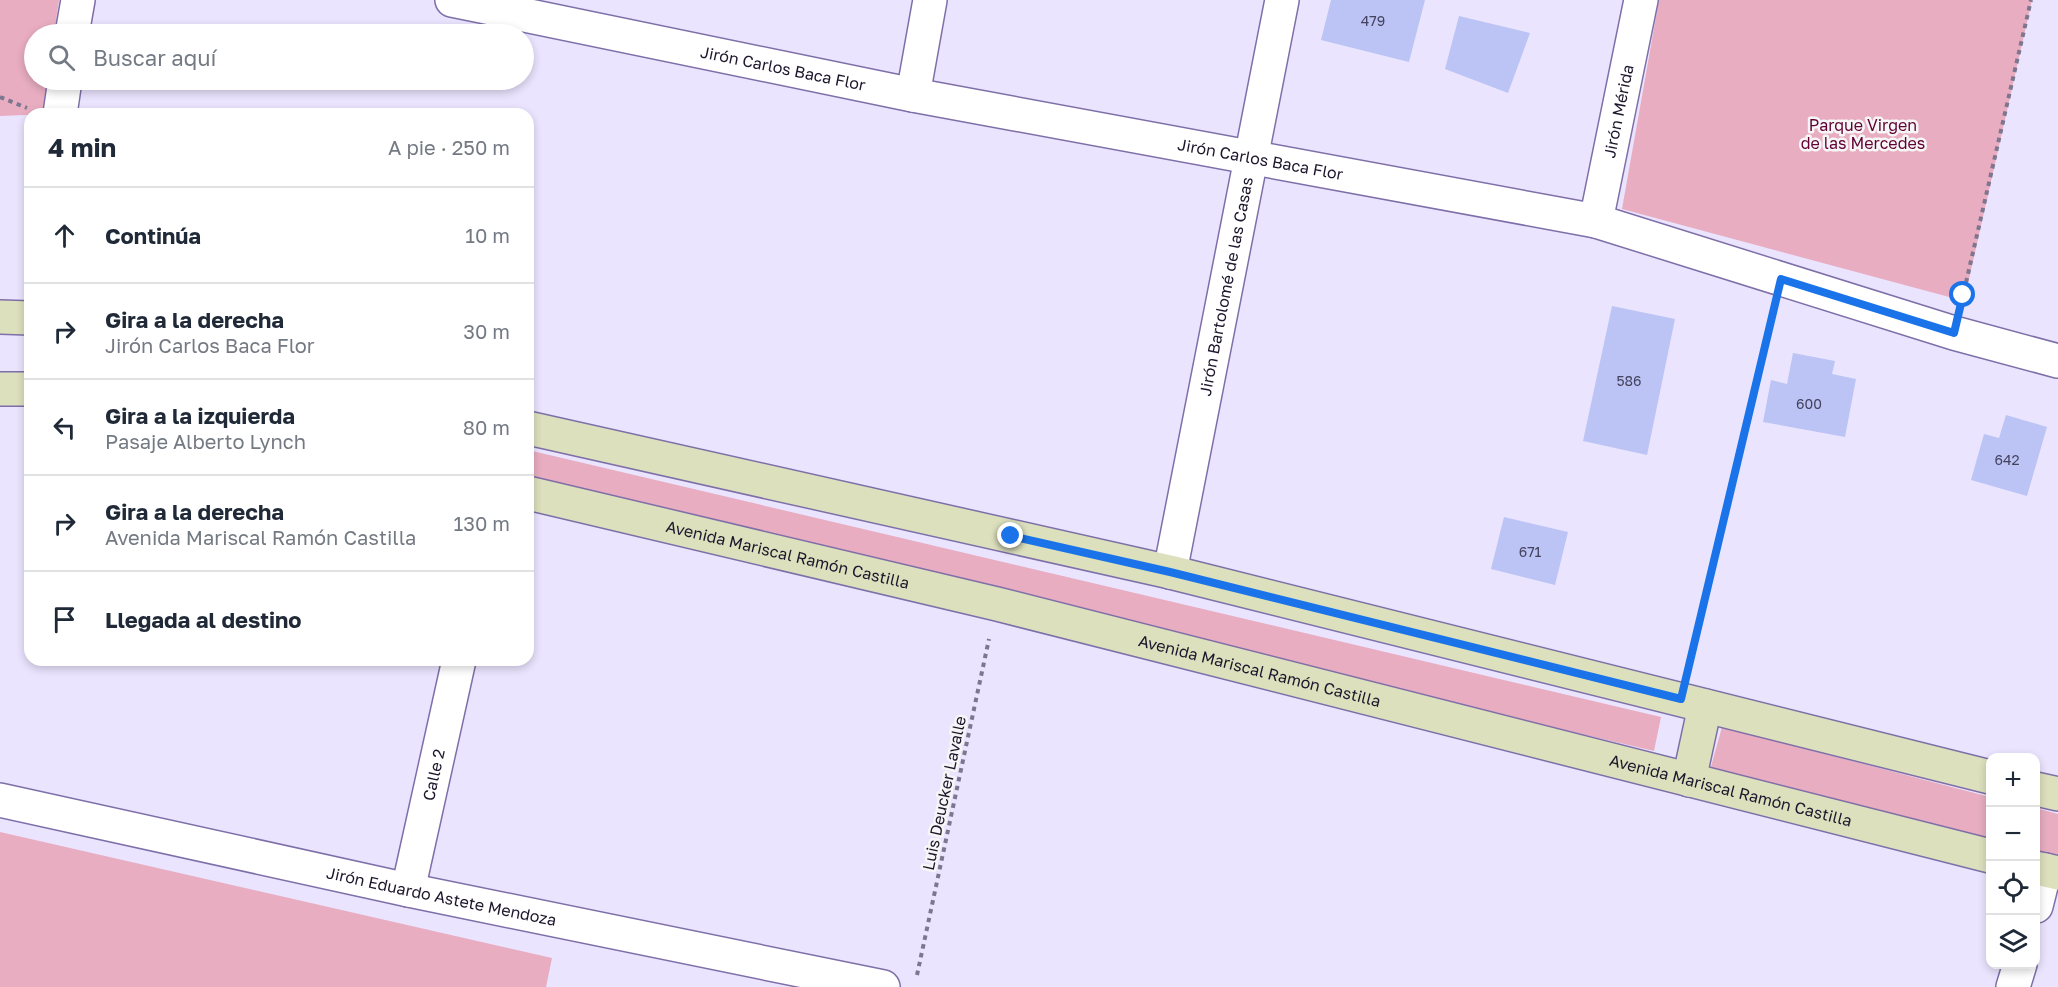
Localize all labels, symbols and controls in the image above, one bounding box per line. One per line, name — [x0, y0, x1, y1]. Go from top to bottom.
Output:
house number: 479 — [1361, 12, 1385, 29]
search box — [24, 24, 534, 90]
icon: search — [45, 41, 78, 74]
street label: Jirón Carlos Baca Flor — [699, 41, 867, 95]
text: Buscar aquí — [93, 44, 216, 71]
street label: Jirón Mérida — [1599, 63, 1638, 160]
park label: Parque Virgen de las Mercedes — [1801, 115, 1925, 153]
text: 4 min — [48, 132, 116, 163]
street label: Jirón Carlos Baca Flor — [1176, 134, 1345, 184]
text: A pie · 250 m — [388, 135, 510, 159]
street label: Jirón Bartolomé de las Casas — [1195, 175, 1257, 398]
icon: ahead — [48, 219, 81, 252]
text: Continúa — [105, 222, 201, 249]
text: 10 m — [465, 223, 510, 247]
route start — [1949, 281, 1975, 307]
text: Gira a la derecha — [105, 306, 284, 333]
icon: right — [48, 315, 81, 348]
text: 30 m — [463, 319, 510, 343]
text: Jirón Carlos Baca Flor — [105, 333, 315, 357]
house number: 586 — [1616, 372, 1642, 389]
house number: 600 — [1796, 395, 1822, 412]
text: Gira a la izquierda — [105, 402, 295, 429]
icon: left — [48, 411, 81, 444]
text: 80 m — [463, 415, 510, 439]
text: Pasaje Alberto Lynch — [105, 429, 306, 453]
house number: 642 — [1994, 451, 2020, 468]
text: Gira a la derecha — [105, 498, 284, 525]
icon: right — [48, 507, 81, 540]
text: 130 m — [454, 511, 510, 535]
street label: Avenida Mariscal Ramón Castilla — [664, 516, 911, 593]
route end — [997, 522, 1023, 548]
text: Avenida Mariscal Ramón Castilla — [105, 525, 416, 549]
house number: 671 — [1519, 543, 1542, 560]
icon: arrive — [48, 603, 81, 636]
text: Llegada al destino — [105, 606, 302, 633]
street label: Avenida Mariscal Ramón Castilla — [1136, 630, 1383, 711]
street label: Luis Deucker Lavalle — [918, 714, 970, 872]
street label: Calle 2 — [418, 747, 449, 803]
street label: Avenida Mariscal Ramón Castilla — [1607, 750, 1854, 831]
map controls — [1986, 753, 2040, 969]
button: + — [1986, 753, 2040, 807]
button: − — [1986, 807, 2040, 861]
button: locate — [1986, 861, 2040, 915]
street label: Jirón Eduardo Astete Mendoza — [325, 862, 558, 930]
button: layers — [1986, 915, 2040, 969]

